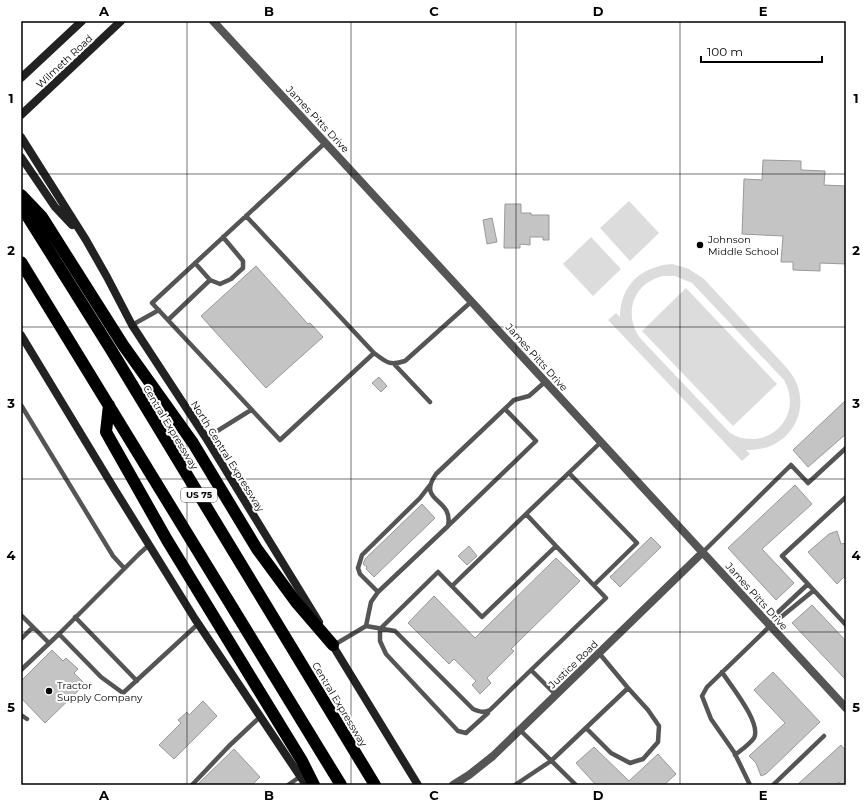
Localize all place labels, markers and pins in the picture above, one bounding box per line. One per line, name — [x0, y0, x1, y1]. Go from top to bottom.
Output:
place label: Johnson Middle School — [707, 233, 779, 258]
marker: Johnson Middle School — [695, 240, 705, 250]
place label: Tractor Supply Company — [57, 679, 143, 704]
marker: Tractor Supply Company — [44, 686, 54, 696]

